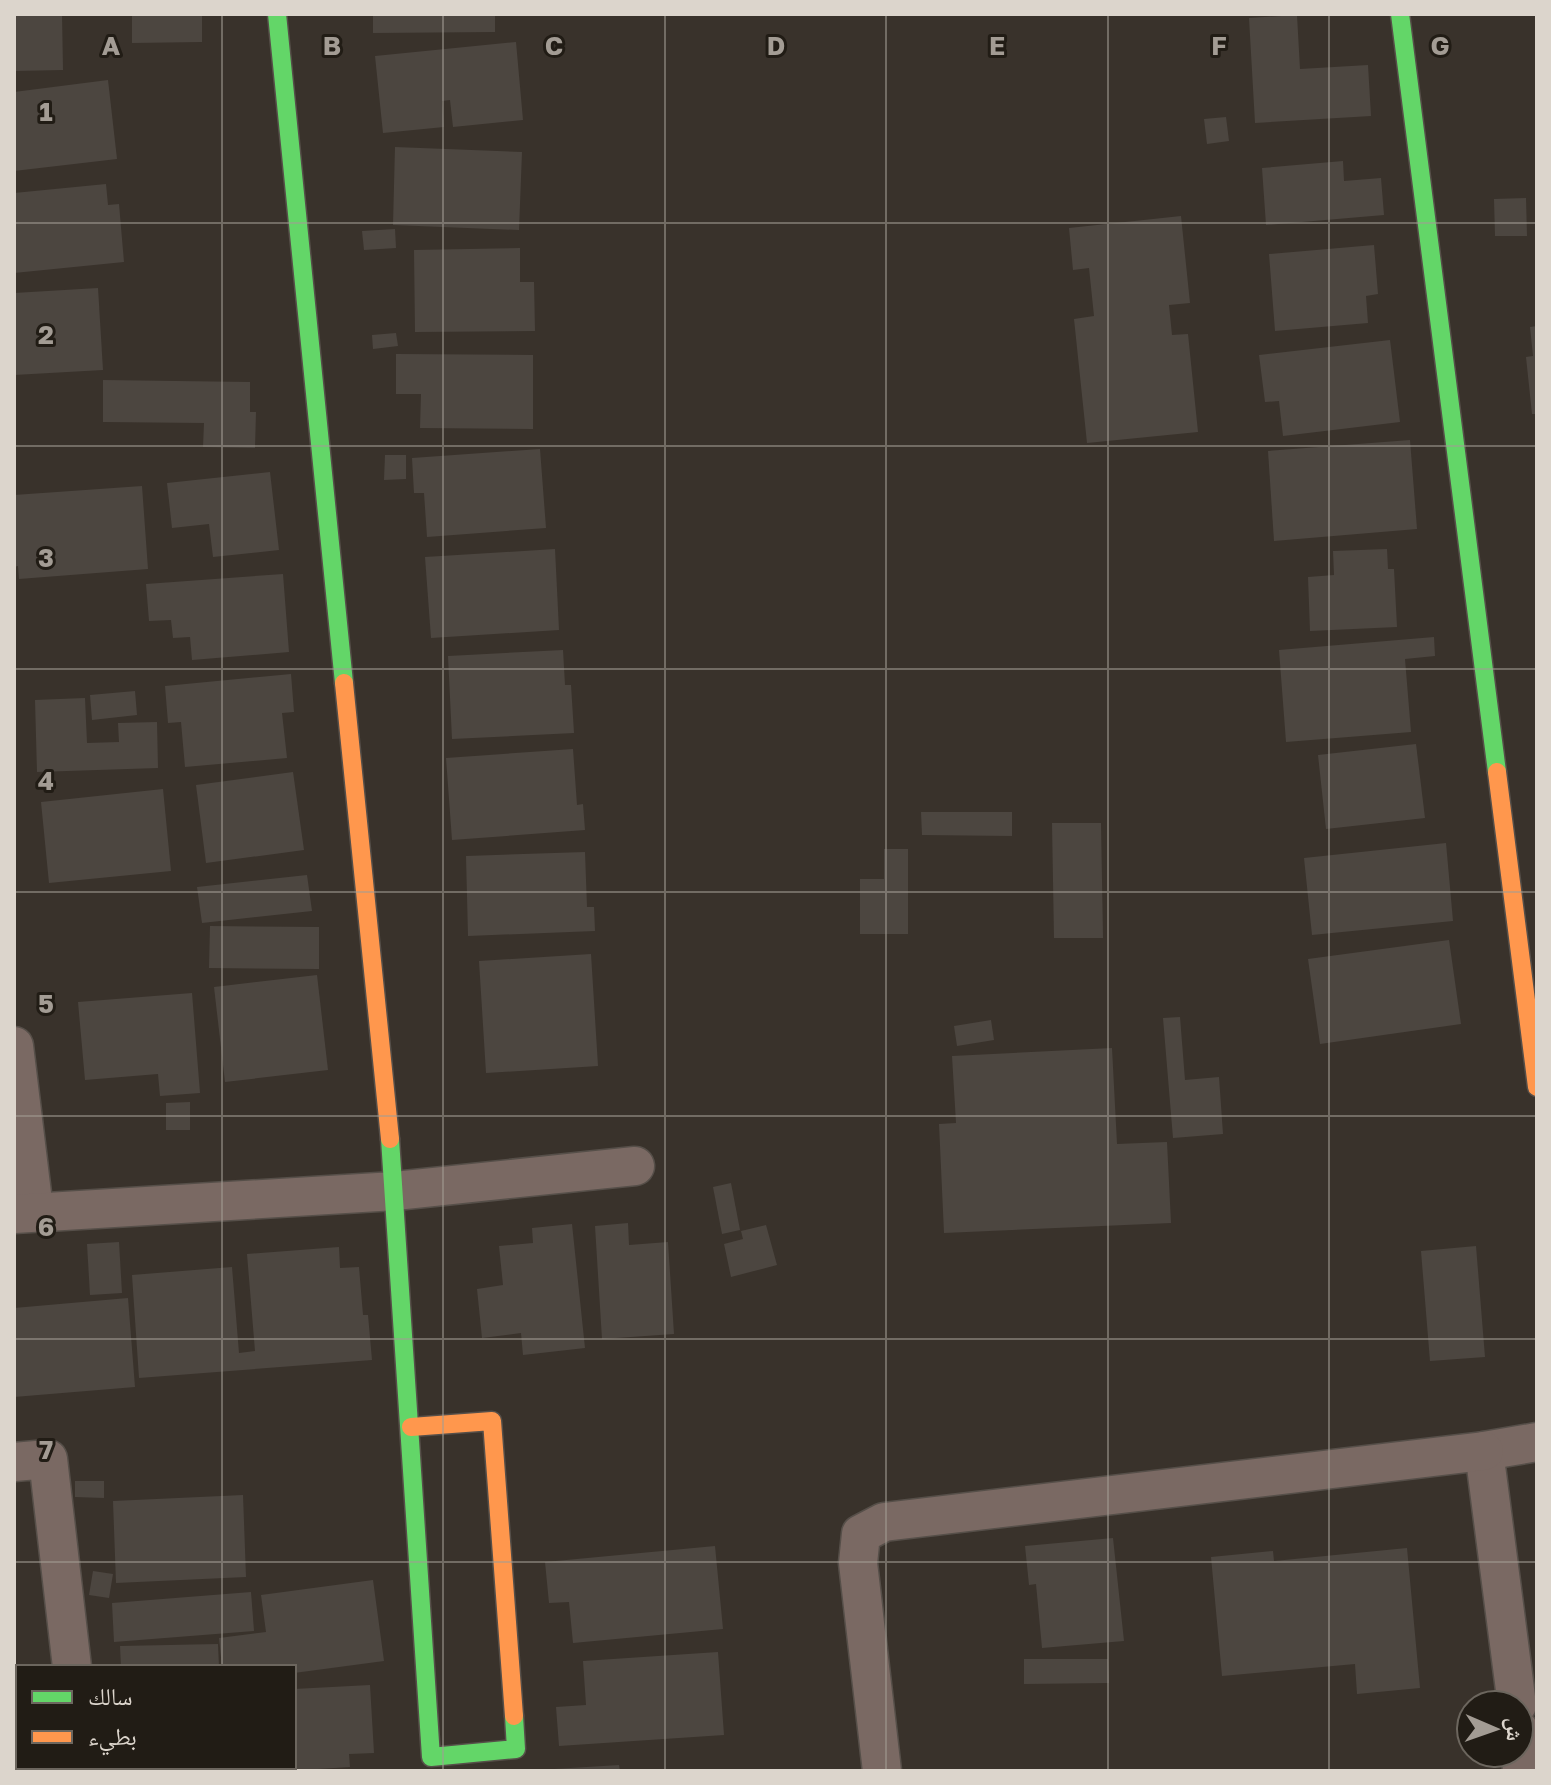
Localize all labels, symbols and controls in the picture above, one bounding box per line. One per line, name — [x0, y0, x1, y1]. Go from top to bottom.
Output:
text: A — [102, 30, 121, 61]
text: B — [323, 30, 341, 61]
text: C — [545, 30, 563, 61]
text: D — [767, 30, 785, 61]
text: E — [989, 30, 1005, 61]
text: F — [1211, 30, 1227, 61]
text: G — [1430, 30, 1450, 61]
text: 1 — [39, 96, 53, 127]
text: 2 — [38, 319, 54, 350]
text: 3 — [38, 542, 54, 573]
text: 4 — [38, 765, 54, 796]
text: 5 — [38, 988, 54, 1019]
text: 6 — [38, 1211, 54, 1242]
text: 7 — [39, 1434, 53, 1465]
legend — [16, 1665, 296, 1769]
text: سالك — [88, 1681, 133, 1710]
north arrow — [1455, 1689, 1535, 1769]
text: ش — [1501, 1718, 1529, 1742]
text: بطيء — [88, 1721, 137, 1756]

